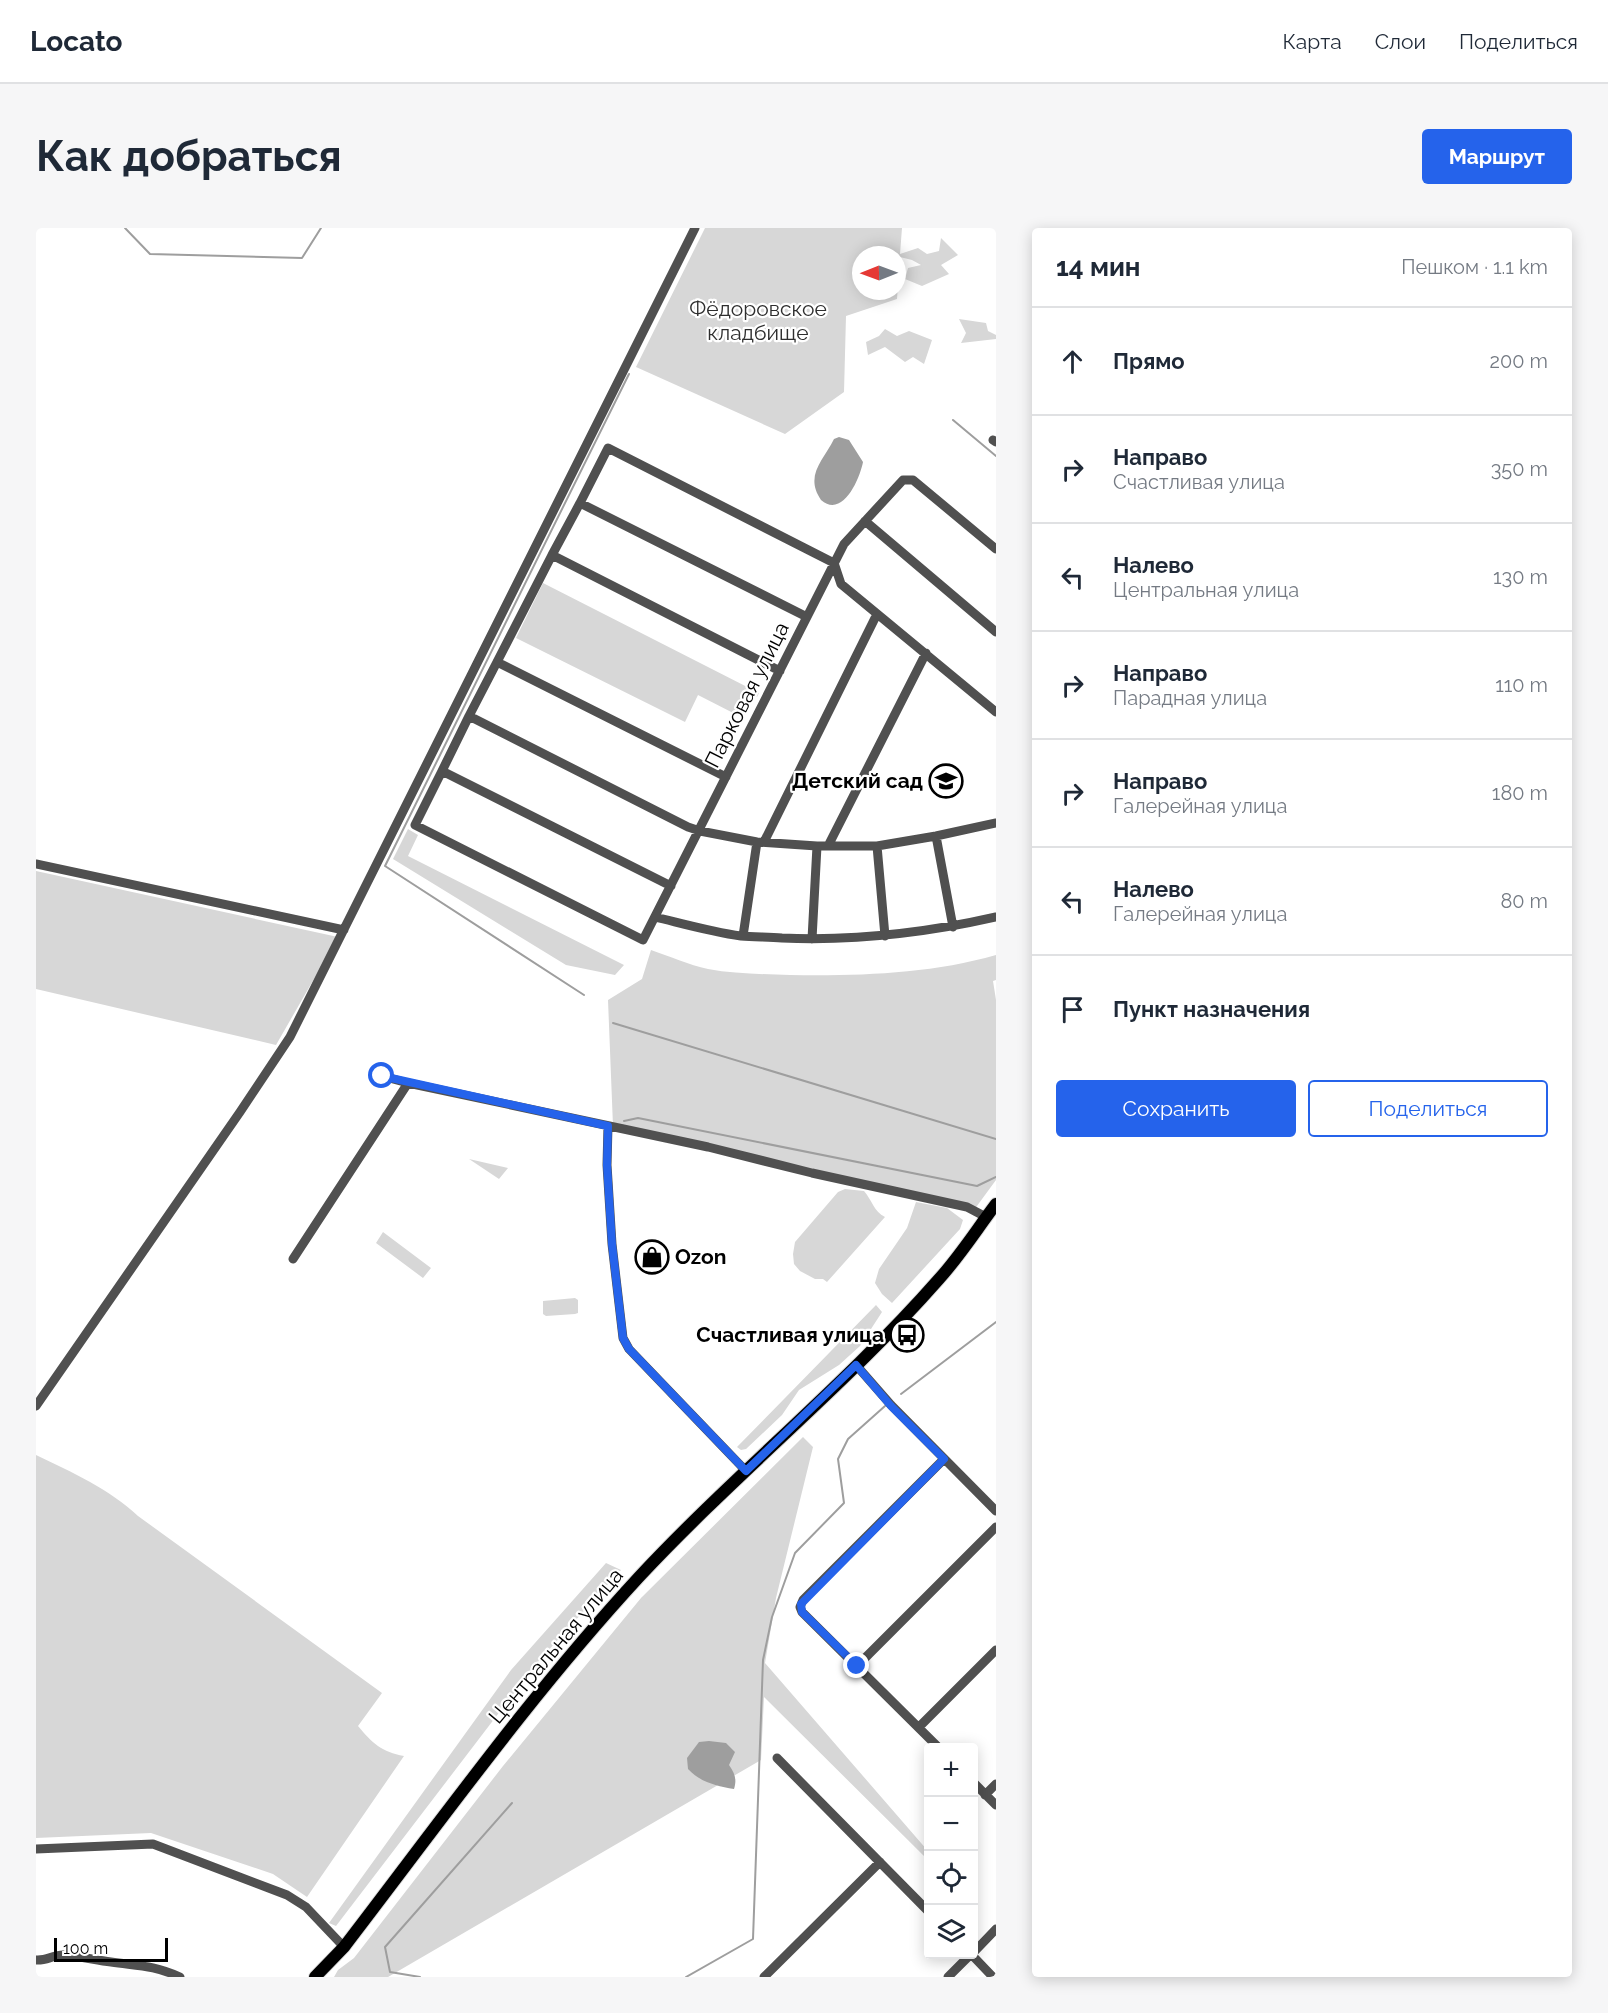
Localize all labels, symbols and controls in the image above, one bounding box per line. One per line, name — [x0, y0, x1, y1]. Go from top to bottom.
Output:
text: Locato — [30, 25, 122, 58]
text: Карта — [1283, 29, 1342, 54]
text: Слои — [1375, 29, 1426, 54]
text: Поделиться — [1459, 29, 1578, 54]
button: Маршрут — [1422, 129, 1572, 184]
text: Как добраться — [36, 132, 342, 181]
north arrow — [852, 246, 906, 300]
text: 14 мин — [1056, 252, 1141, 282]
text: Пешком · 1.1 km — [1401, 255, 1548, 279]
park label: Фёдоровское кладбище — [689, 296, 827, 345]
icon: ahead — [1056, 345, 1089, 378]
text: Прямо — [1113, 348, 1185, 374]
text: 200 m — [1490, 349, 1548, 373]
text: Направо — [1113, 444, 1207, 470]
icon: right — [1056, 453, 1089, 486]
text: 350 m — [1491, 457, 1548, 481]
text: Счастливая улица — [1113, 470, 1285, 494]
text: Налево — [1113, 552, 1194, 578]
icon: left — [1056, 561, 1089, 594]
text: 130 m — [1493, 565, 1548, 589]
text: Центральная улица — [1113, 578, 1299, 602]
street label: Парковая улица — [699, 618, 794, 772]
text: Направо — [1113, 660, 1207, 686]
icon: right — [1056, 669, 1089, 702]
text: 110 m — [1495, 673, 1548, 697]
text: Парадная улица — [1113, 686, 1267, 710]
school or university icon: Детский сад — [928, 763, 964, 799]
place label: Детский сад — [792, 768, 923, 793]
text: Направо — [1113, 768, 1207, 794]
icon: right — [1056, 777, 1089, 810]
text: 180 m — [1492, 781, 1548, 805]
text: Галерейная улица — [1113, 794, 1287, 818]
text: Налево — [1113, 876, 1194, 902]
icon: left — [1056, 885, 1089, 918]
text: 80 m — [1500, 889, 1548, 913]
text: Галерейная улица — [1113, 902, 1287, 926]
icon: arrive — [1056, 993, 1089, 1026]
text: Пункт назначения — [1113, 996, 1310, 1022]
route start — [368, 1062, 394, 1088]
button: Сохранить — [1056, 1080, 1296, 1137]
button: Поделиться — [1308, 1080, 1548, 1137]
shop icon: Ozon — [634, 1239, 670, 1275]
place label: Ozon — [675, 1244, 726, 1269]
bus stop icon: Счастливая улица — [889, 1317, 925, 1353]
place label: Счастливая улица — [696, 1322, 884, 1347]
street label: Центральная улица — [483, 1563, 628, 1729]
route end — [843, 1652, 869, 1678]
map controls — [924, 1743, 978, 1959]
button: + — [924, 1743, 978, 1797]
button: − — [924, 1797, 978, 1851]
button: locate — [924, 1851, 978, 1905]
button: layers — [924, 1905, 978, 1959]
scale bar — [54, 1935, 168, 1962]
text: 100 m — [63, 1939, 108, 1958]

